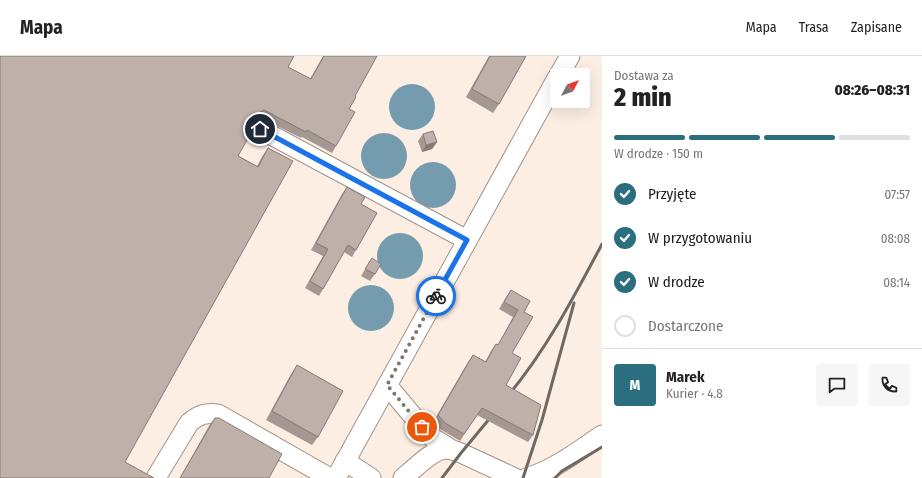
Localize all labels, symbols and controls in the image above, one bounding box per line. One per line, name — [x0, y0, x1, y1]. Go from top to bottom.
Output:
text: Mapa — [20, 16, 63, 39]
text: Mapa — [746, 19, 777, 36]
text: Trasa — [799, 19, 829, 36]
text: Zapisane — [851, 19, 902, 36]
north arrow — [550, 68, 590, 108]
map controls — [550, 68, 590, 108]
text: Dostawa za — [614, 68, 674, 83]
text: 08:26–08:31 — [834, 81, 910, 99]
text: 2 min — [614, 82, 672, 113]
pin — [243, 112, 277, 146]
icon: home — [249, 118, 271, 140]
text: W drodze · 150 m — [614, 146, 703, 161]
icon: check — [614, 183, 636, 205]
text: Przyjęte — [648, 185, 697, 203]
text: 07:57 — [884, 187, 910, 202]
icon: check — [614, 227, 636, 249]
text: W przygotowaniu — [648, 229, 752, 247]
text: 08:08 — [881, 231, 910, 246]
icon: check — [614, 271, 636, 293]
text: W drodze — [648, 273, 705, 291]
text: 08:14 — [883, 275, 910, 290]
courier — [416, 276, 456, 316]
icon: bike — [425, 285, 447, 307]
text: Dostarczone — [648, 317, 723, 335]
button: chat — [816, 364, 858, 406]
button: phone — [868, 364, 910, 406]
text: Marek — [666, 368, 705, 386]
text: M — [630, 376, 640, 394]
text: Kurier · 4.8 — [666, 386, 723, 401]
pin — [405, 410, 439, 444]
icon: bag — [411, 416, 433, 438]

